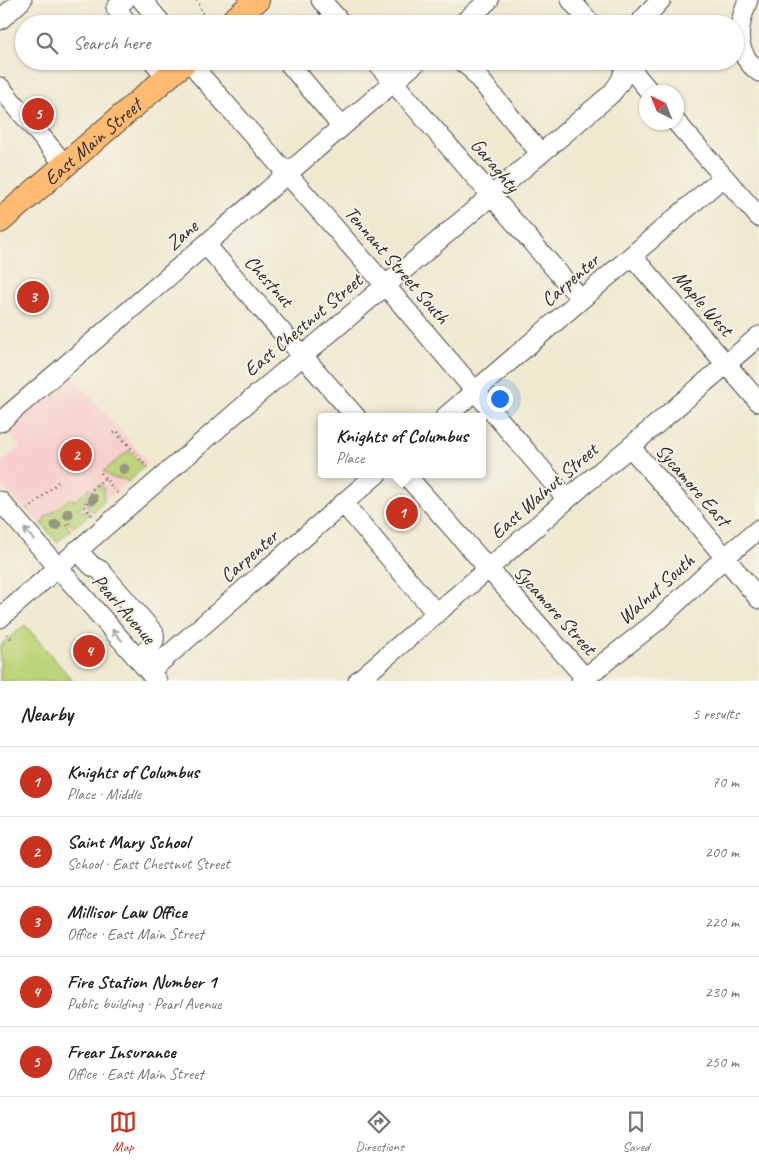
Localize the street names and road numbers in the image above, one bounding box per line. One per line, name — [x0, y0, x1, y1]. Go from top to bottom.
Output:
street label: East Main Street — [39, 90, 149, 190]
street label: Garaghty — [465, 133, 526, 198]
street label: Tennant Street South — [339, 201, 456, 330]
street label: Zane — [161, 213, 204, 256]
street label: Carpenter — [536, 247, 606, 312]
street label: Chestnut — [239, 250, 301, 314]
street label: Maple West — [667, 265, 740, 343]
street label: East Chestnut Street — [239, 267, 369, 382]
street label: East Walnut Street — [485, 436, 605, 545]
street label: Sycamore East — [650, 438, 738, 534]
street label: Carpenter — [215, 523, 285, 588]
street label: Walnut South — [613, 548, 700, 630]
street label: Sycamore Street — [508, 560, 603, 662]
street label: Pearl Avenue — [87, 569, 162, 650]

